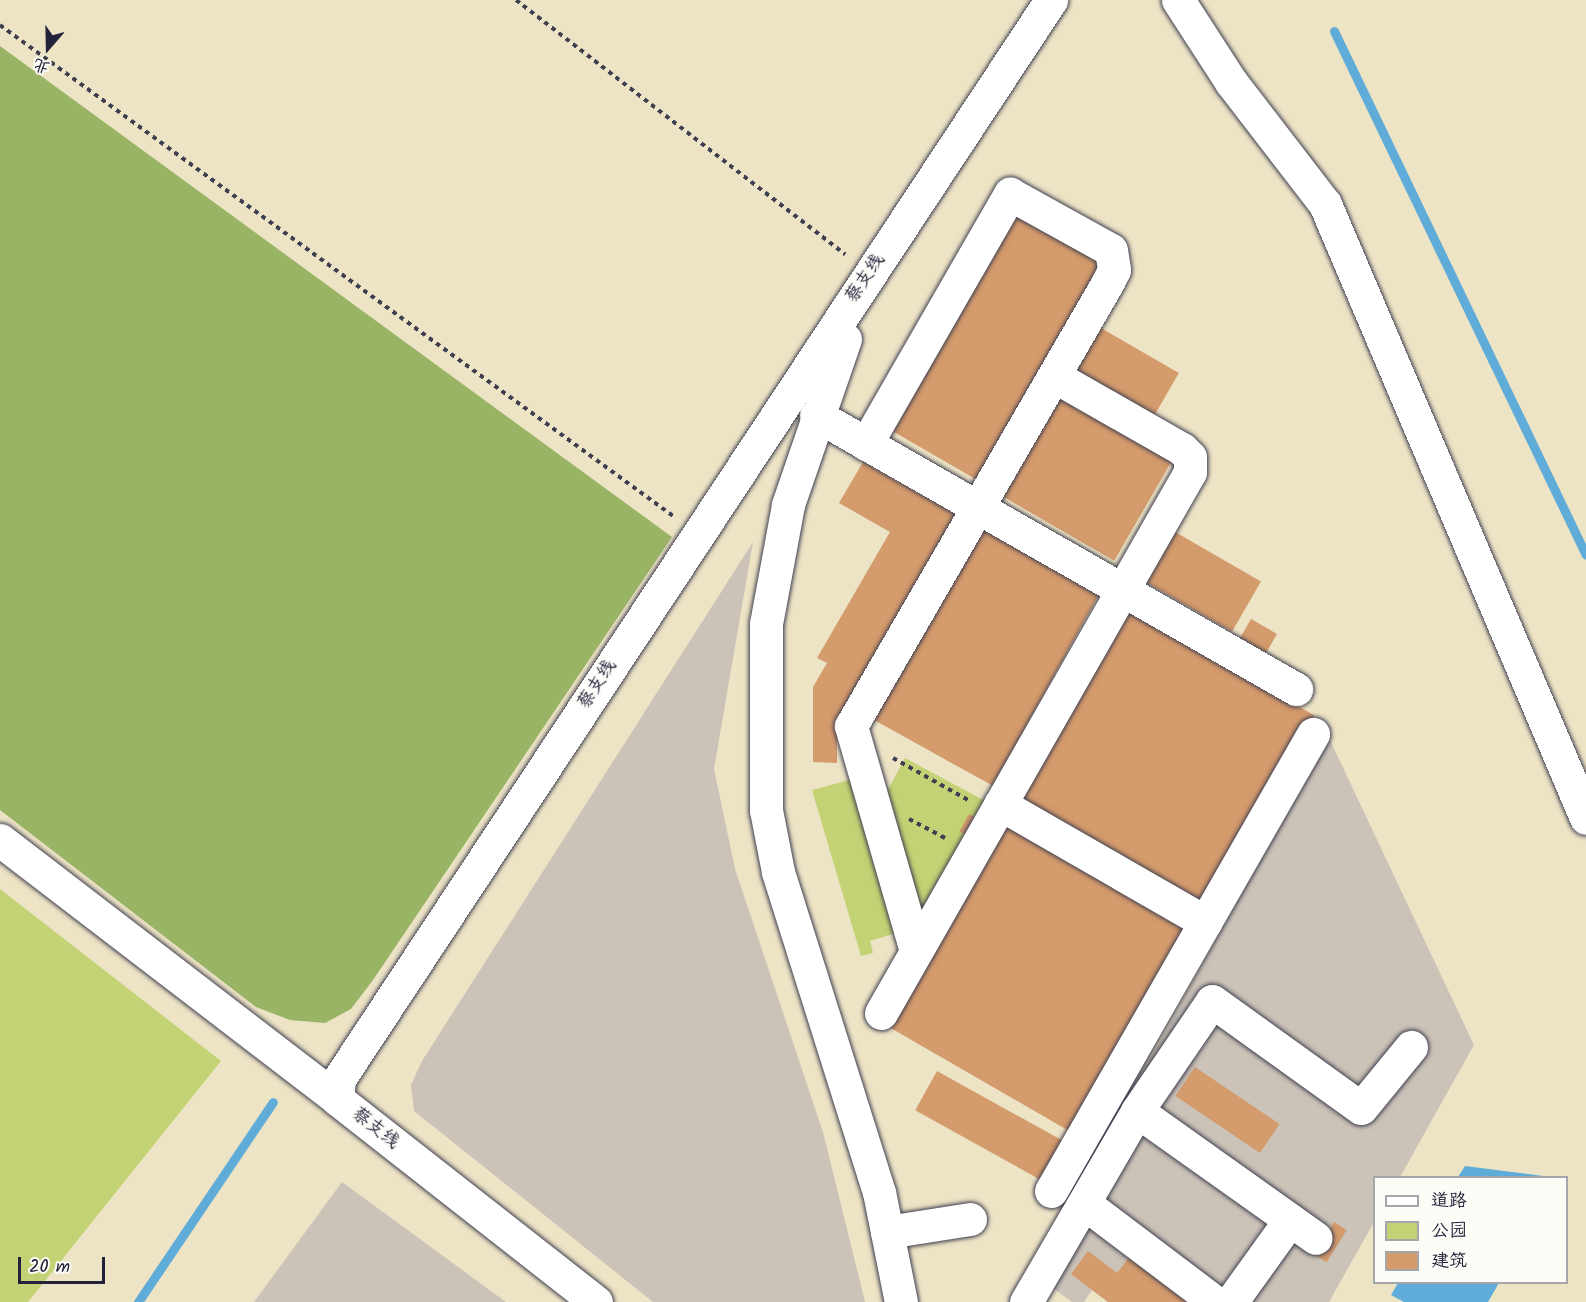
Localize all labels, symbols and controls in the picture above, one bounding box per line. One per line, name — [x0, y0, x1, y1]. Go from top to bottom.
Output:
north arrow — [18, 18, 78, 78]
text: 北 — [30, 51, 53, 80]
street label: 蔡支线 — [842, 251, 890, 307]
street label: 蔡支线 — [574, 656, 622, 714]
street label: 蔡支线 — [347, 1104, 403, 1154]
legend — [1373, 1176, 1568, 1284]
text: 道路 — [1431, 1187, 1467, 1216]
text: 公园 — [1431, 1217, 1467, 1246]
scale bar — [21, 1245, 108, 1283]
text: 建筑 — [1431, 1247, 1467, 1276]
text: 20 m — [29, 1253, 70, 1282]

